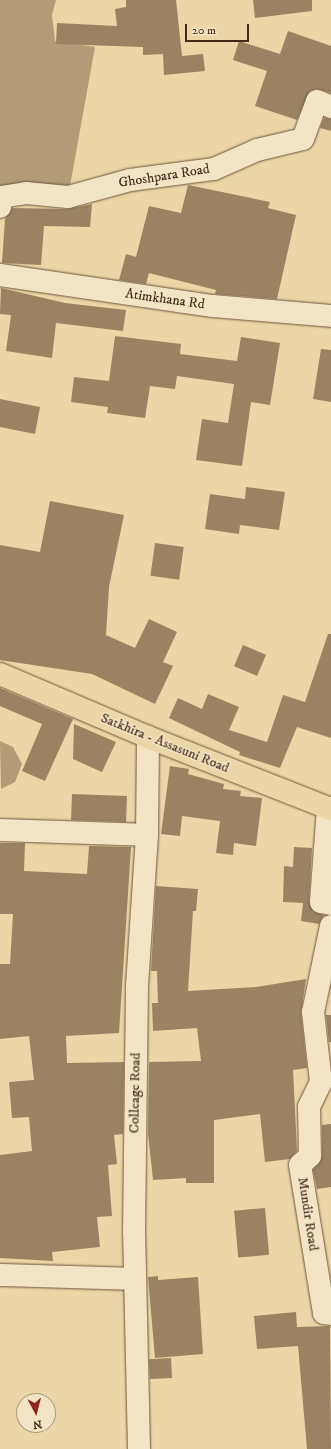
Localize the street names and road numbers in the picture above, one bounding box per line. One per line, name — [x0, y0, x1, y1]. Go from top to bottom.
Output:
street label: Ghoshpara Road — [117, 161, 211, 191]
street label: Atimkhana Rd — [124, 285, 206, 313]
street label: Satkhira - Assasuni Road — [98, 710, 232, 776]
street label: Colleage Road — [126, 1052, 144, 1134]
street label: Mundir Road — [294, 1176, 322, 1252]

